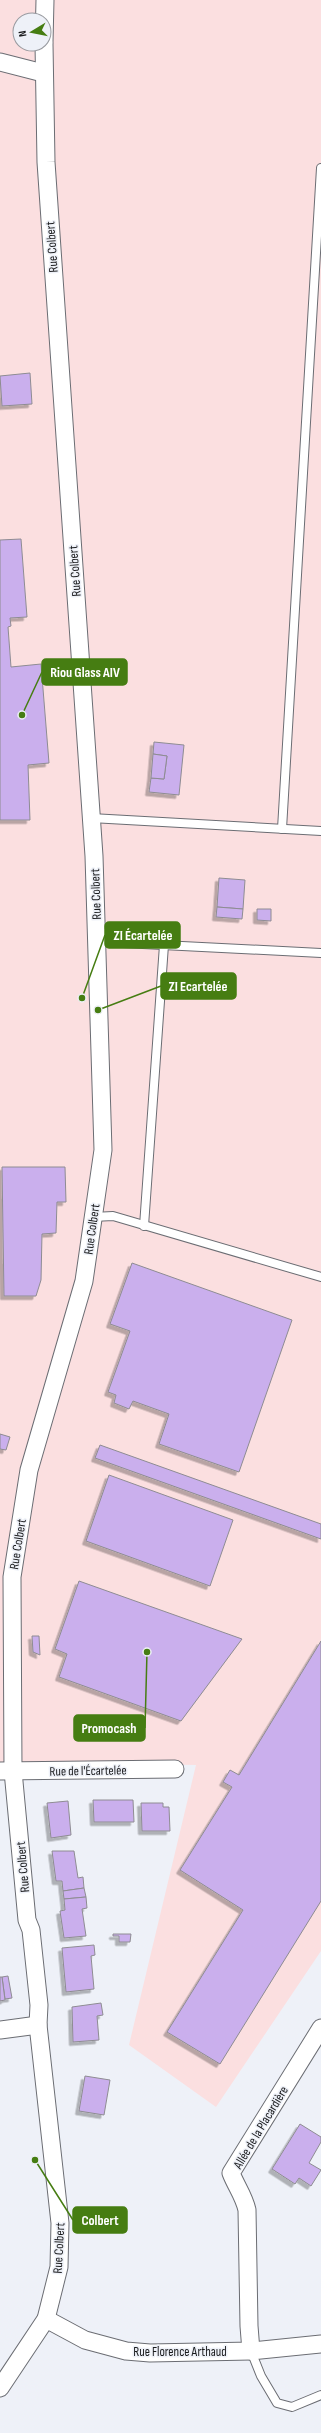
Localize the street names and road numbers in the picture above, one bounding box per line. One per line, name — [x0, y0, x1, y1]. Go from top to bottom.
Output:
street label: Rue Colbert — [42, 221, 62, 273]
street label: Rue Colbert — [65, 545, 85, 597]
street label: Rue Colbert — [87, 868, 105, 920]
street label: Rue Colbert — [81, 1203, 103, 1256]
street label: Rue Colbert — [6, 1518, 30, 1571]
street label: Rue de l'Écartelée — [49, 1762, 127, 1780]
street label: Rue Colbert — [13, 1841, 33, 1893]
street label: Allée de la Placardière — [229, 2083, 292, 2173]
street label: Rue Colbert — [50, 2222, 68, 2274]
street label: Rue Florence Arthaud — [133, 2344, 227, 2360]

